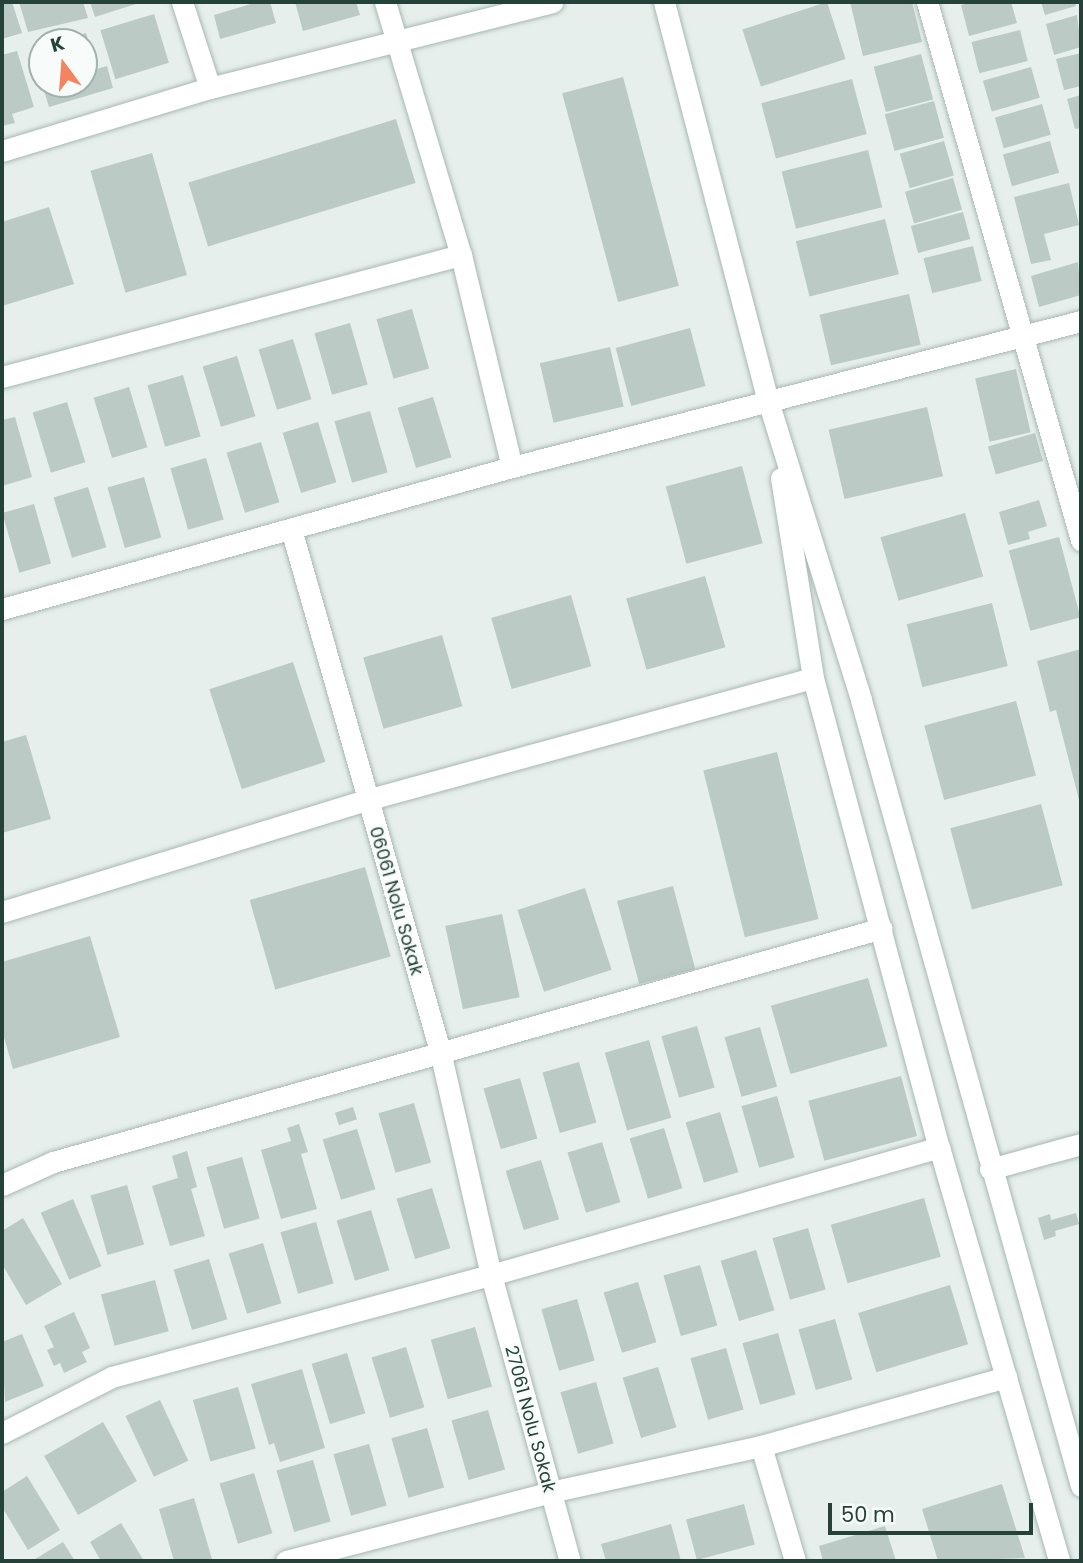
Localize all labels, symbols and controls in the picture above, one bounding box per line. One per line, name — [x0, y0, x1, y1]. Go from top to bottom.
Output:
north arrow — [28, 28, 98, 98]
text: K — [48, 29, 68, 59]
street label: 06061 Nolu Sokak — [364, 824, 428, 978]
street label: 27061 Nolu Sokak — [500, 1343, 560, 1495]
scale bar — [831, 1490, 1036, 1534]
text: 50 m — [841, 1500, 895, 1529]

